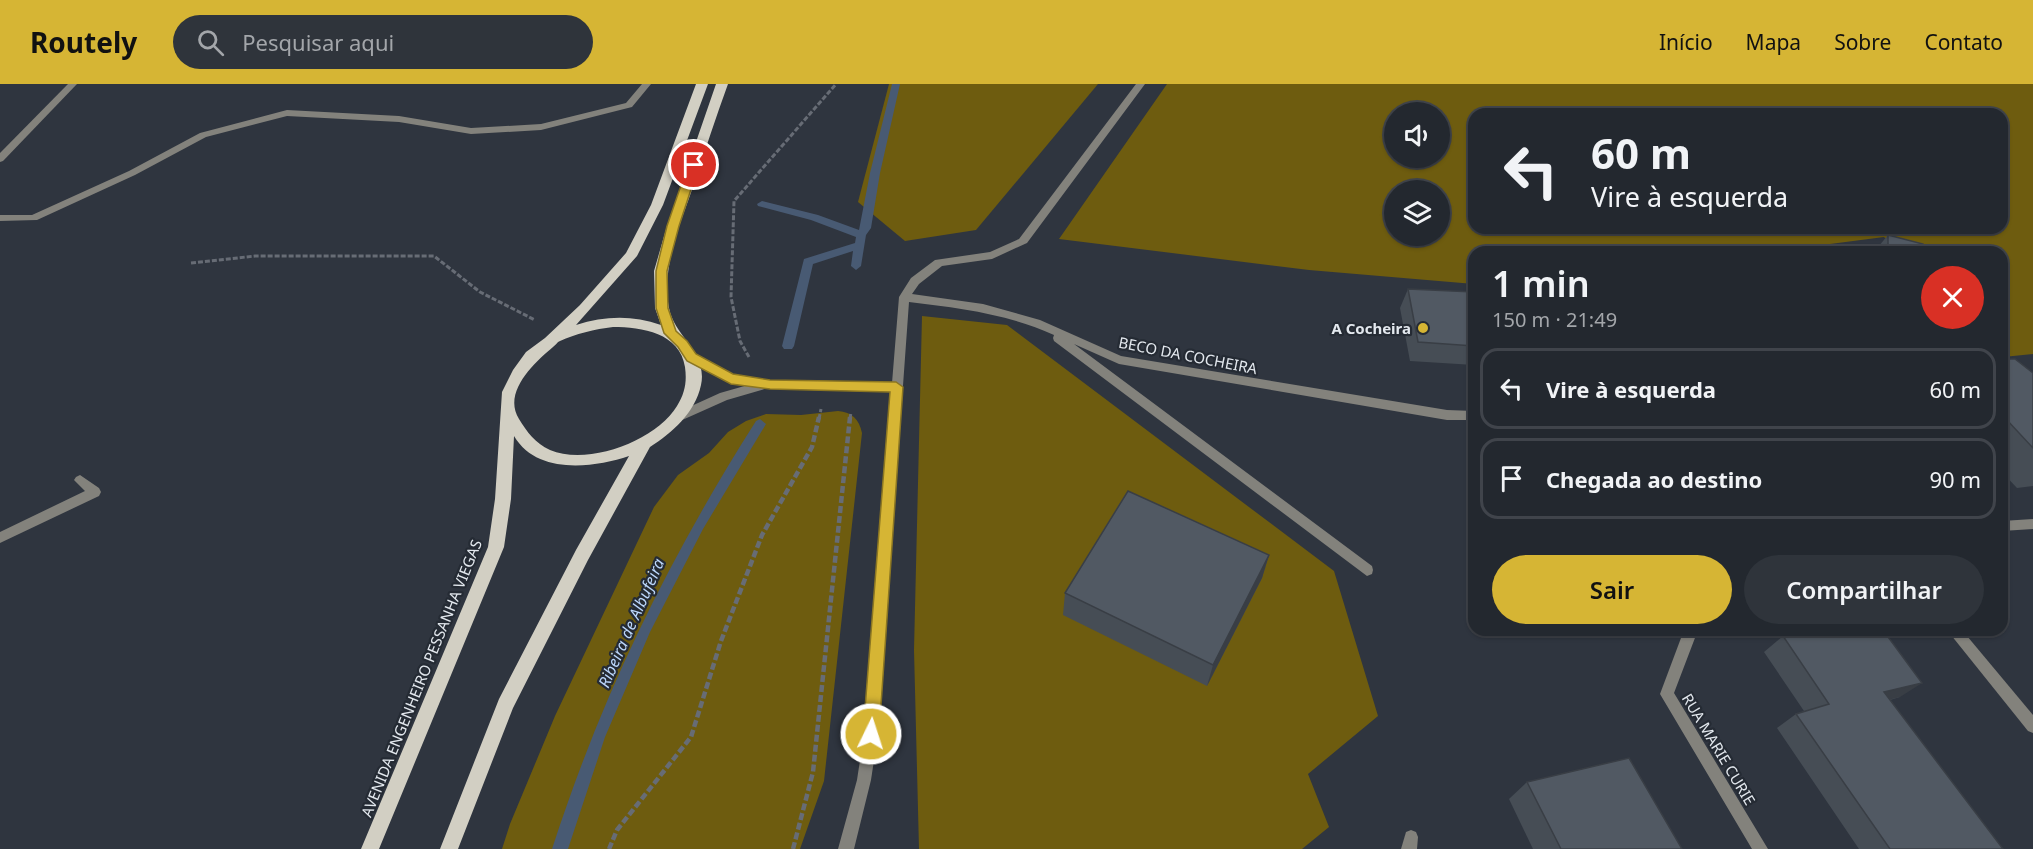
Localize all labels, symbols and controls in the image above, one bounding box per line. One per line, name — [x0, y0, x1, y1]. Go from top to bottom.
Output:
search box — [173, 15, 593, 69]
text: Routely — [30, 23, 137, 61]
icon: search — [194, 26, 227, 59]
text: Pesquisar aqui — [242, 27, 394, 57]
text: Início — [1659, 28, 1713, 56]
text: Mapa — [1746, 28, 1801, 56]
text: Sobre — [1834, 28, 1891, 56]
text: Contato — [1924, 28, 2003, 56]
map controls — [1384, 102, 1450, 246]
button: sound — [1384, 102, 1450, 168]
text: 60 m — [1591, 124, 1691, 181]
icon: left — [1492, 132, 1570, 210]
pin — [668, 139, 719, 190]
icon: arrive — [677, 148, 710, 181]
text: Vire à esquerda — [1591, 178, 1788, 215]
button: layers — [1384, 180, 1450, 246]
text: 1 min — [1492, 259, 1590, 308]
button: close — [1921, 266, 1984, 329]
text: 150 m · 21:49 — [1492, 306, 1617, 333]
place label: A Cocheira — [1331, 318, 1411, 338]
marker: A Cocheira — [1416, 321, 1430, 335]
street label: BECO DA COCHEIRA — [1117, 332, 1259, 378]
icon: left — [1495, 372, 1528, 405]
text: Vire à esquerda — [1546, 374, 1716, 404]
text: 60 m — [1930, 374, 1981, 404]
icon: arrive — [1495, 462, 1528, 495]
text: Chegada ao destino — [1546, 464, 1762, 494]
text: 90 m — [1930, 464, 1981, 494]
street label: AVENIDA ENGENHEIRO PESSANHA VIEGAS — [356, 536, 486, 820]
water label: Ribeira de Albufeira — [593, 555, 669, 691]
button: Sair — [1492, 555, 1732, 624]
button: Compartilhar — [1744, 555, 1984, 624]
street label: RUA MARIE CURIE — [1678, 690, 1760, 808]
position arrow — [839, 702, 903, 766]

